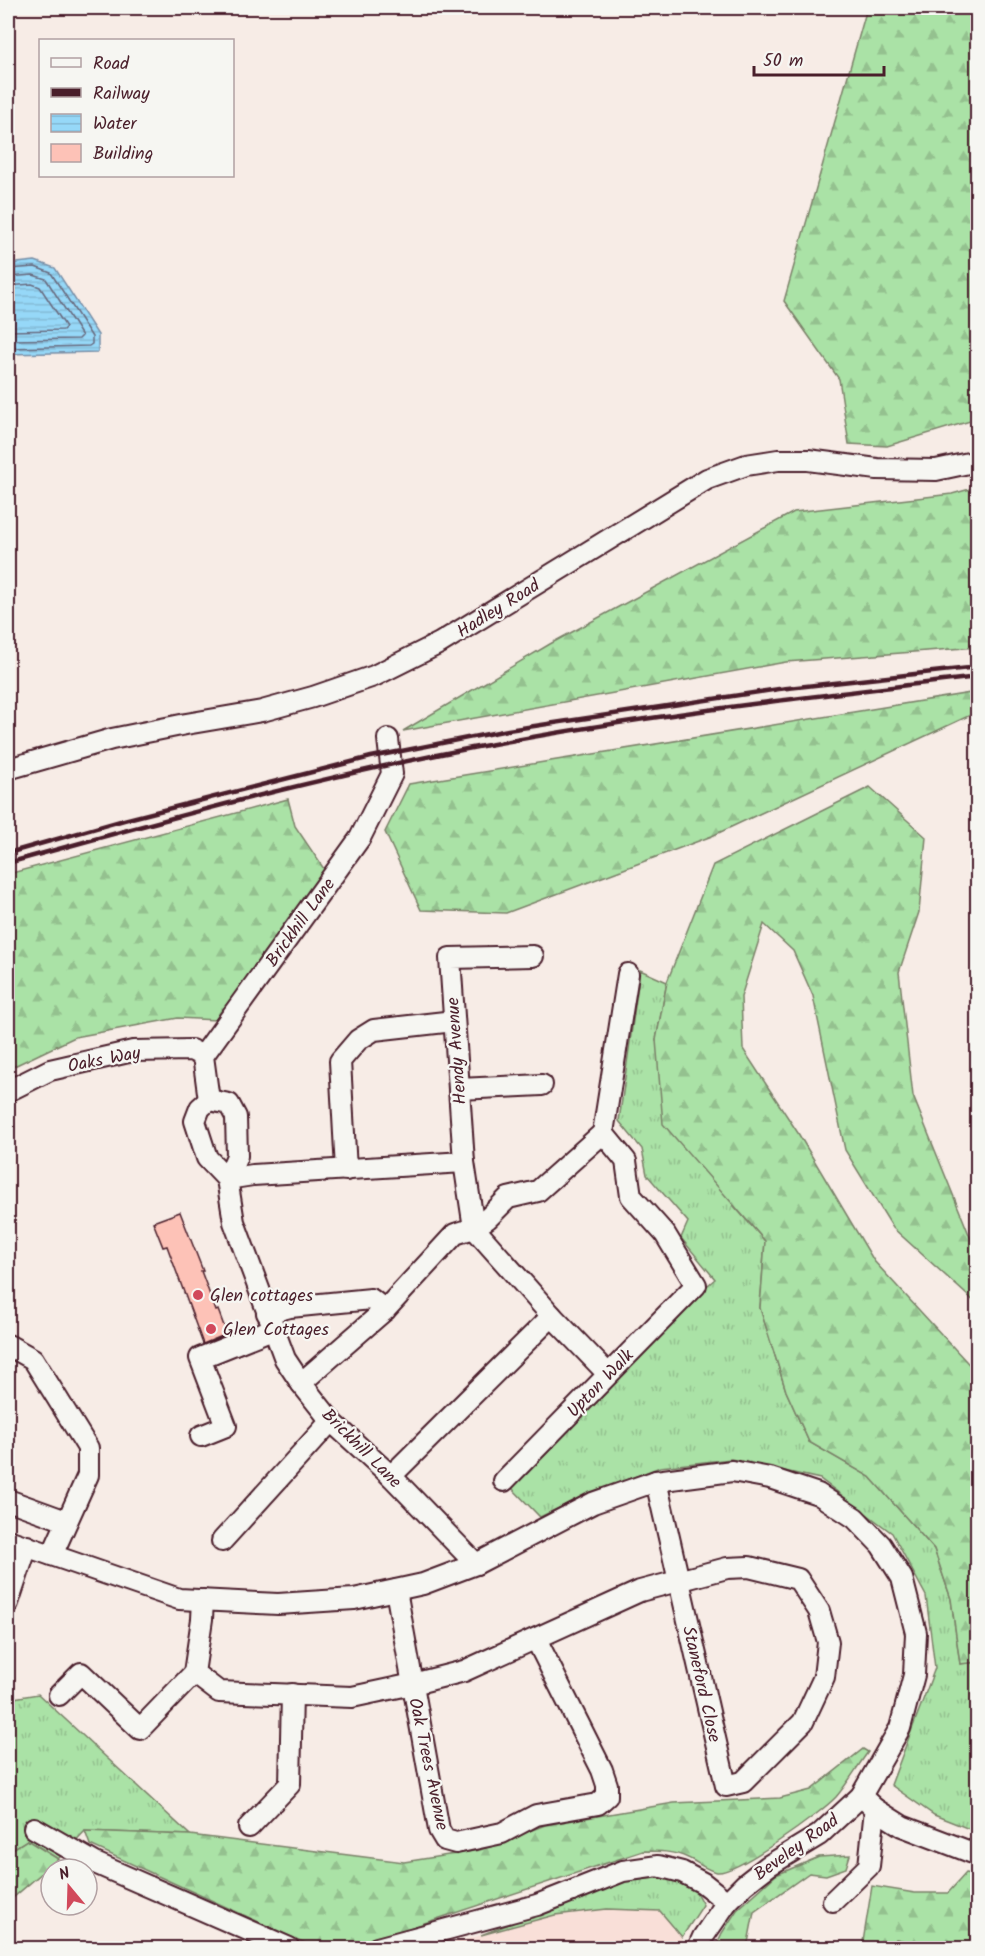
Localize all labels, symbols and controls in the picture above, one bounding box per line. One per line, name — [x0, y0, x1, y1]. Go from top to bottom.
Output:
legend — [39, 39, 234, 177]
scale bar — [754, 39, 884, 77]
text: 50 m — [763, 47, 803, 76]
text: Road — [93, 50, 130, 79]
text: Railway — [93, 80, 150, 109]
text: Water — [93, 110, 138, 139]
text: Building — [93, 140, 153, 169]
street label: Hadley Road — [451, 572, 547, 646]
street label: Brickhill Lane — [259, 872, 344, 974]
street label: Hendy Avenue — [439, 996, 476, 1105]
street label: Oaks Way — [65, 1039, 144, 1082]
place label: Glen cottages — [210, 1282, 314, 1311]
marker: Glen cottages — [191, 1288, 205, 1302]
place label: Glen Cottages — [223, 1316, 329, 1345]
marker: Glen Cottages — [204, 1322, 218, 1336]
street label: Upton Walk — [561, 1342, 642, 1425]
street label: Brickhill Lane — [314, 1402, 408, 1496]
street label: Staneford Close — [673, 1623, 728, 1746]
street label: Oak Trees Avenue — [399, 1695, 456, 1833]
street label: Beveley Road — [748, 1807, 846, 1889]
north arrow — [39, 1857, 99, 1917]
text: N — [56, 1861, 73, 1888]

